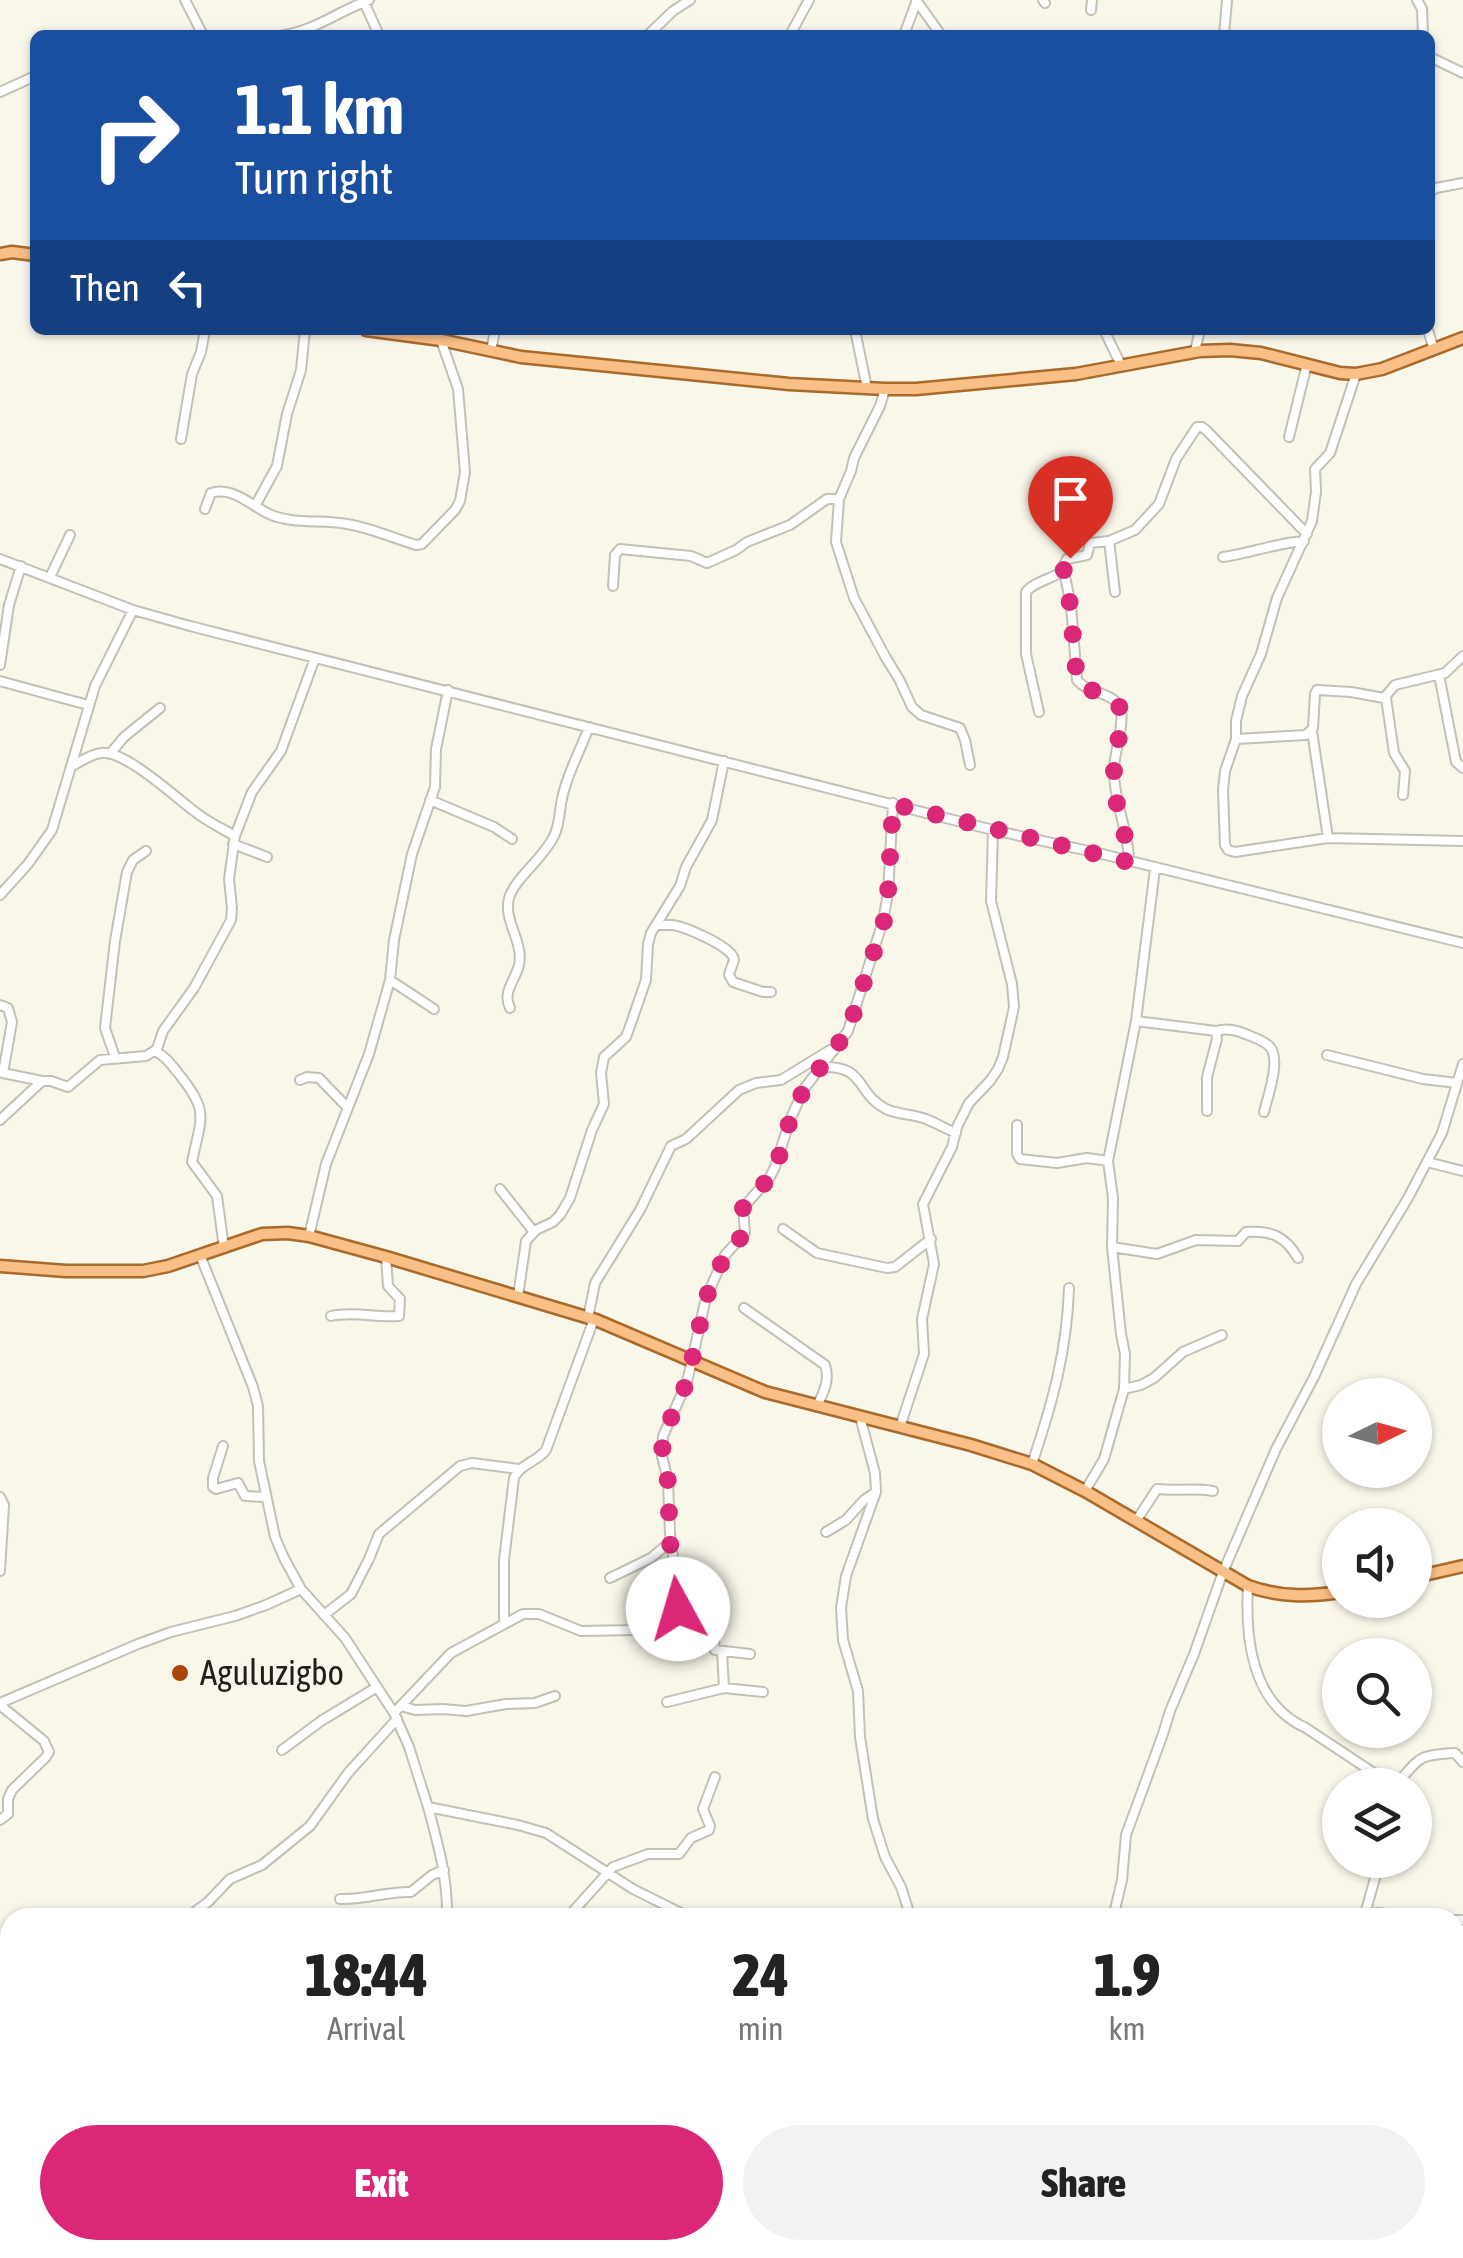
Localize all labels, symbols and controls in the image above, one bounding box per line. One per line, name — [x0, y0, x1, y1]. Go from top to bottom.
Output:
text: 1.1 km — [235, 69, 404, 149]
icon: right — [70, 70, 200, 200]
text: Turn right — [235, 152, 393, 204]
icon: left — [160, 260, 215, 315]
text: Then — [70, 266, 140, 309]
pin — [1028, 456, 1113, 559]
icon: arrive — [1043, 471, 1098, 526]
north arrow — [1322, 1378, 1432, 1488]
map controls — [1322, 1378, 1432, 1878]
button: sound — [1322, 1508, 1432, 1618]
position arrow — [626, 1557, 730, 1661]
button: search — [1322, 1638, 1432, 1748]
place label: Aguluzigbo — [200, 1652, 344, 1692]
marker: Aguluzigbo — [169, 1662, 191, 1684]
button: layers — [1322, 1768, 1432, 1878]
text: 18:44 — [305, 1940, 428, 2009]
text: 24 — [732, 1940, 789, 2009]
text: 1.9 — [1093, 1940, 1160, 2009]
text: Arrival — [327, 2010, 405, 2047]
text: min — [738, 2010, 784, 2047]
text: km — [1108, 2010, 1146, 2047]
button: Exit — [40, 2125, 723, 2240]
button: Share — [743, 2125, 1425, 2240]

